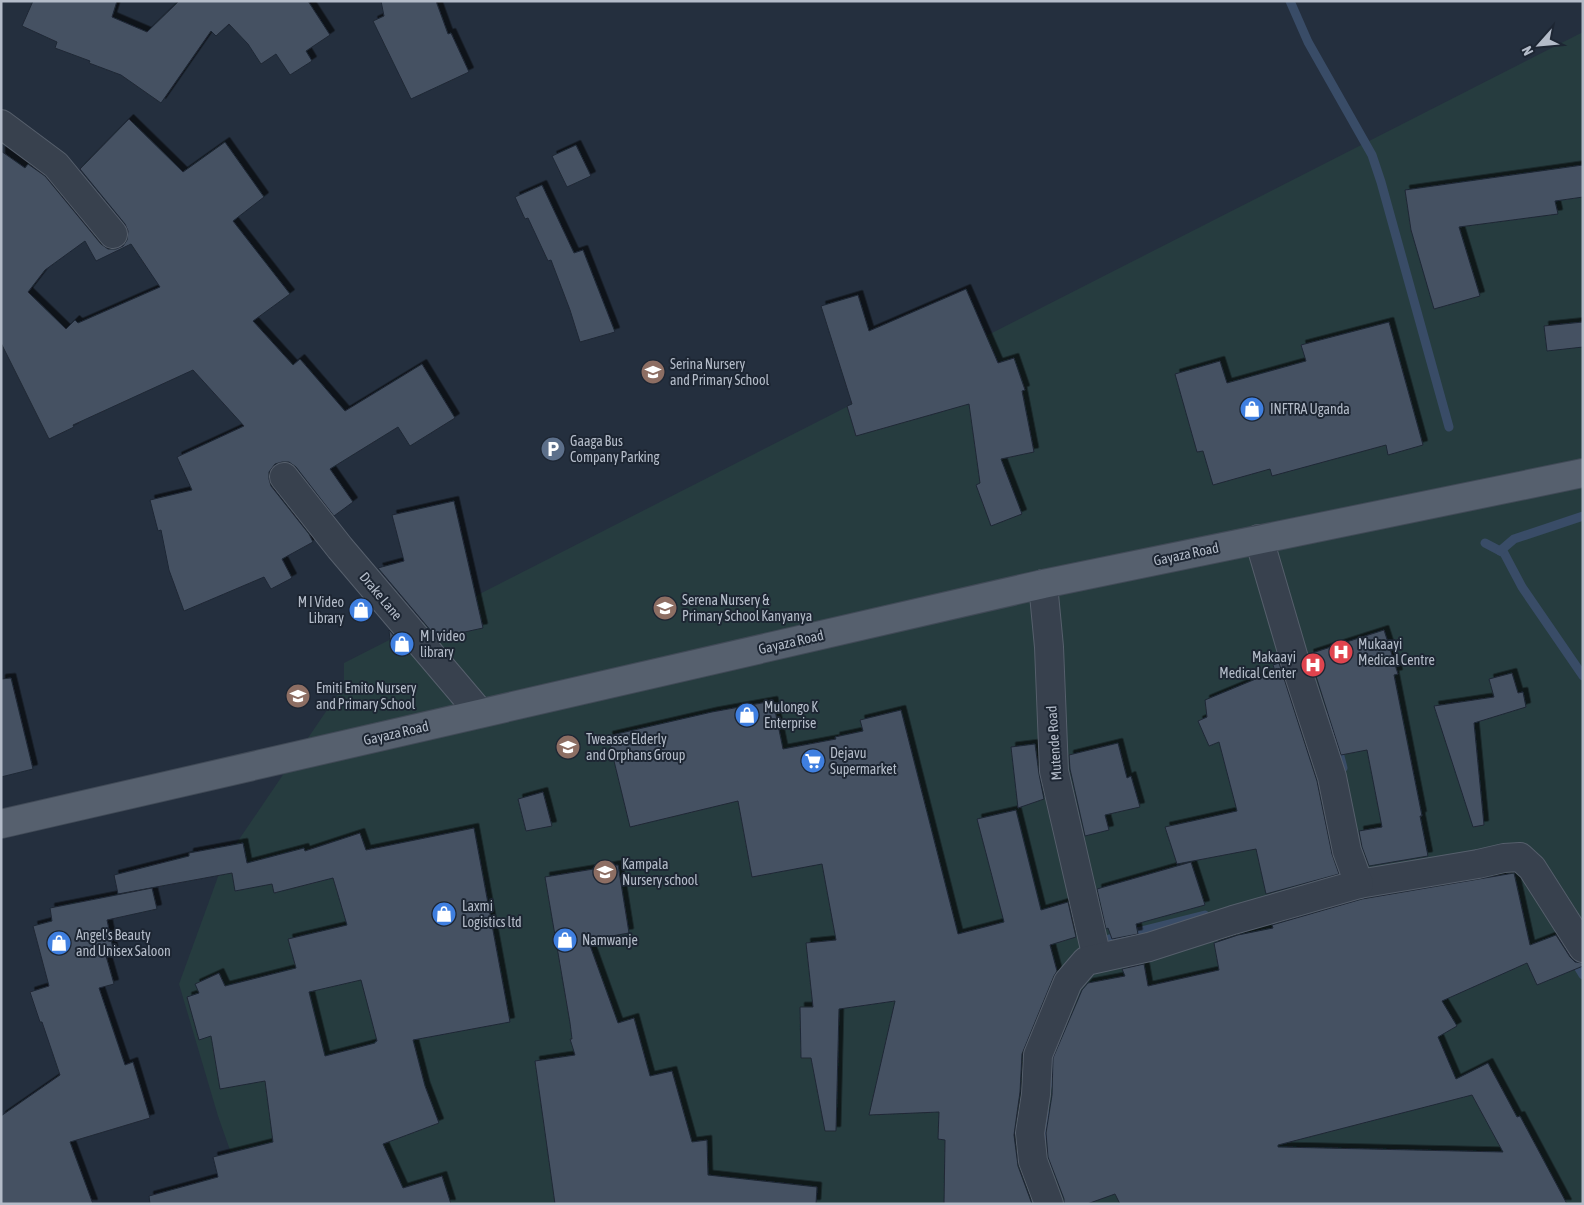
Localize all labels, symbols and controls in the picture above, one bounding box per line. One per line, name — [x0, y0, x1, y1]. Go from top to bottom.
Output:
north arrow — [1514, 20, 1564, 70]
text: N — [1518, 44, 1536, 58]
place label: Serina Nursery and Primary School — [670, 356, 769, 388]
school or university icon: Serina Nursery and Primary School — [640, 359, 666, 385]
shop icon: INFTRA Uganda — [1239, 396, 1265, 422]
place label: INFTRA Uganda — [1270, 401, 1350, 417]
place label: Gaaga Bus Company Parking — [570, 433, 660, 465]
parking icon: Gaaga Bus Company Parking — [540, 436, 566, 462]
street label: Gayaza Road — [1152, 539, 1220, 569]
street label: Drake Lane — [356, 569, 406, 623]
place label: Serena Nursery & Primary School Kanyanya — [682, 592, 812, 624]
place label: M I Video Library — [298, 594, 344, 626]
school or university icon: Serena Nursery & Primary School Kanyanya — [652, 595, 678, 621]
shop icon: M I Video Library — [348, 597, 374, 623]
street label: Gayaza Road — [757, 627, 825, 657]
place label: M I video library — [420, 628, 465, 660]
shop icon: M I video library — [389, 631, 415, 657]
place label: Mukaayi Medical Centre — [1358, 636, 1435, 668]
hospital icon: Mukaayi Medical Centre — [1328, 639, 1354, 665]
place label: Makaayi Medical Center — [1219, 649, 1297, 681]
hospital icon: Makaayi Medical Center — [1300, 652, 1326, 678]
place label: Emiti Emito Nursery and Primary School — [316, 680, 417, 712]
school or university icon: Emiti Emito Nursery and Primary School — [285, 683, 311, 709]
place label: Mulongo K Enterprise — [764, 699, 818, 731]
shop icon: Mulongo K Enterprise — [734, 702, 760, 728]
street label: Mutende Road — [1043, 705, 1065, 781]
street label: Gayaza Road — [362, 718, 430, 748]
place label: Tweasse Elderly and Orphans Group — [586, 731, 686, 763]
school or university icon: Tweasse Elderly and Orphans Group — [555, 734, 581, 760]
place label: Dejavu Supermarket — [830, 745, 897, 777]
supermarket icon: Dejavu Supermarket — [800, 748, 826, 774]
place label: Kampala Nursery school — [622, 856, 698, 888]
school or university icon: Kampala Nursery school — [592, 859, 618, 885]
place label: Laxmi Logistics ltd — [462, 898, 522, 930]
shop icon: Laxmi Logistics ltd — [431, 901, 457, 927]
place label: Angel's Beauty and Unisex Saloon — [76, 927, 171, 959]
shop icon: Namwanje — [552, 927, 578, 953]
shop icon: Angel's Beauty and Unisex Saloon — [46, 930, 72, 956]
place label: Namwanje — [582, 932, 638, 948]

